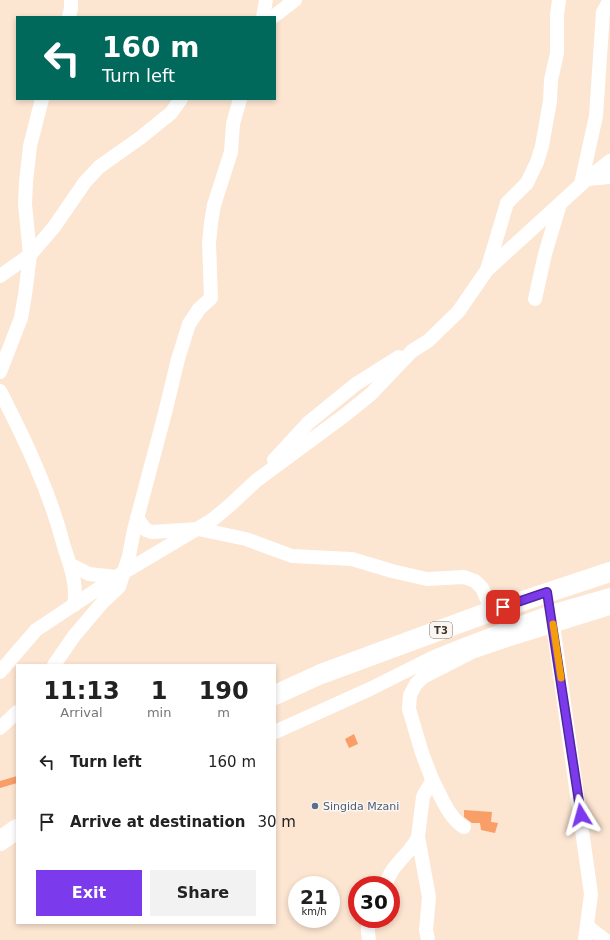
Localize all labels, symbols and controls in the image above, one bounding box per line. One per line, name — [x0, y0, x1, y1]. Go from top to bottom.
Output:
text: 160 m — [102, 31, 199, 64]
icon: left — [36, 32, 88, 84]
text: Turn left — [102, 65, 175, 86]
pin — [486, 590, 520, 624]
icon: arrive — [492, 596, 514, 618]
road number: T3 — [430, 622, 452, 638]
text: 11:13 — [43, 677, 120, 705]
text: 1 — [151, 677, 167, 705]
text: 190 — [199, 677, 249, 705]
text: Arrival — [60, 705, 103, 720]
text: min — [147, 705, 171, 720]
text: m — [217, 705, 230, 720]
icon: left — [36, 751, 58, 773]
text: Turn left — [70, 753, 142, 771]
text: 160 m — [208, 753, 256, 771]
position arrow — [560, 794, 602, 836]
place label: Singida Mzani — [323, 800, 399, 813]
marker: Singida Mzani — [310, 801, 320, 811]
icon: arrive — [36, 811, 58, 833]
text: Arrive at destination — [70, 813, 245, 831]
text: 30 m — [257, 813, 296, 831]
button: Exit — [36, 870, 142, 916]
button: Share — [150, 870, 256, 916]
speed limit sign: 30 — [348, 876, 400, 928]
text: 21 — [300, 885, 328, 909]
text: km/h — [301, 906, 327, 917]

